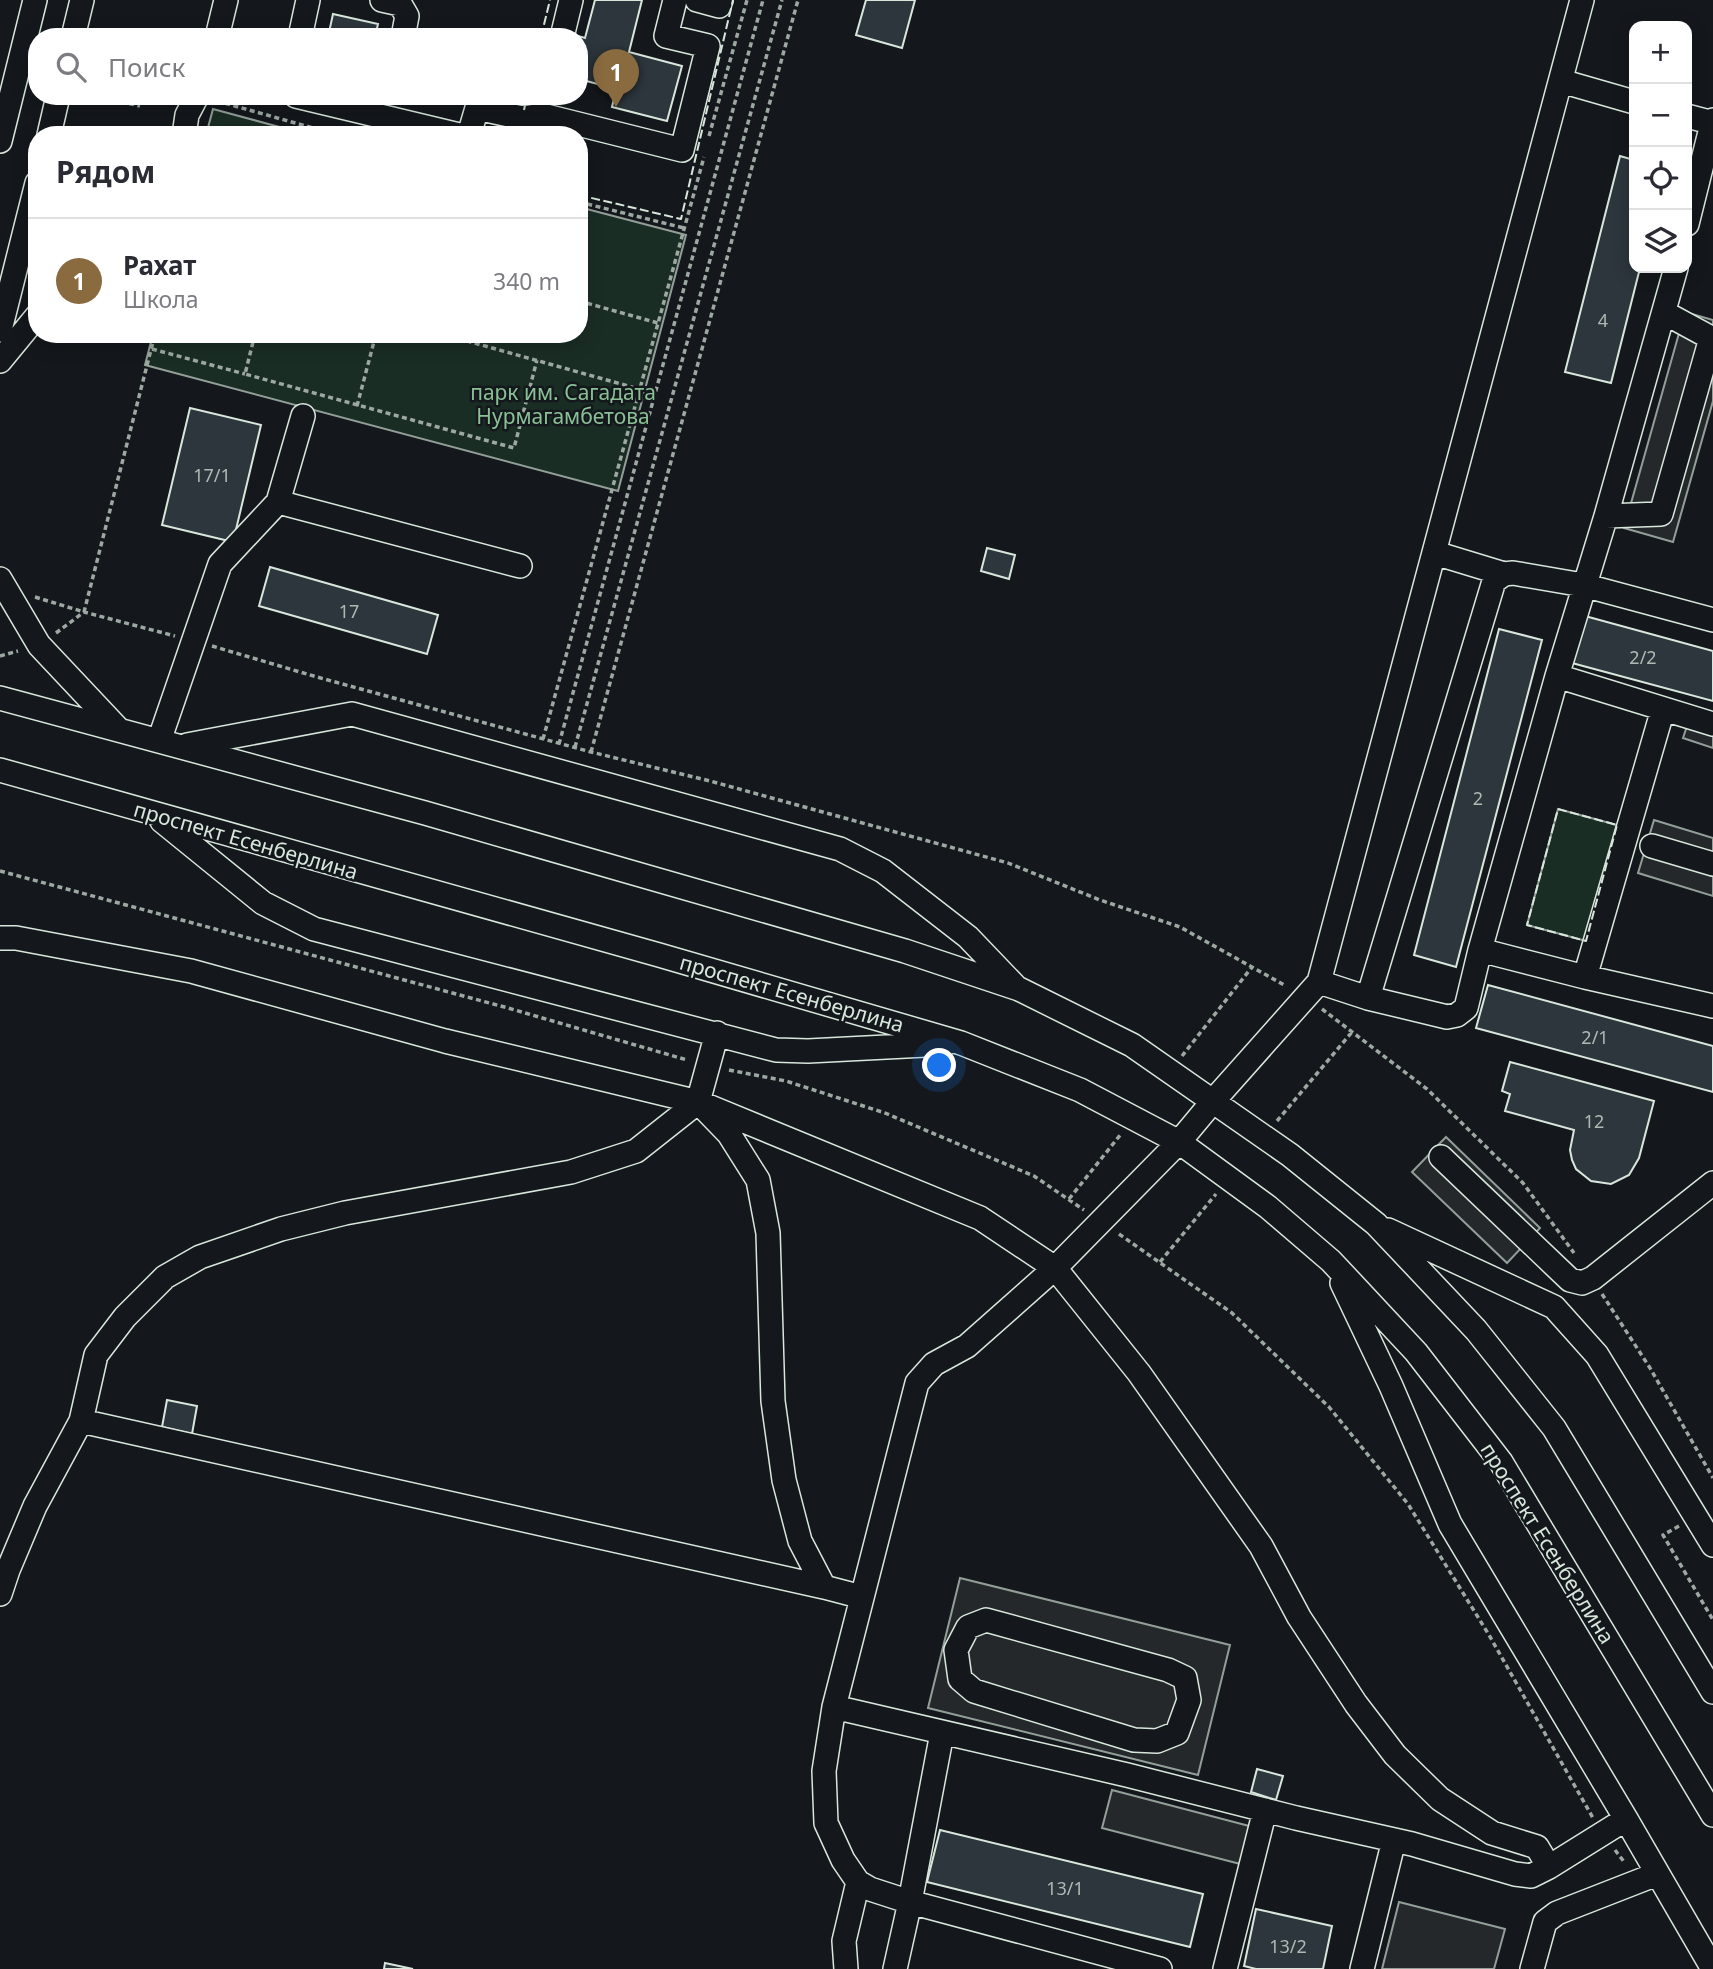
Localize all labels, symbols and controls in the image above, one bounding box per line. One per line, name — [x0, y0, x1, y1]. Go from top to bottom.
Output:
map controls — [1629, 21, 1692, 273]
button: + — [1629, 21, 1692, 84]
search box — [28, 28, 588, 105]
icon: search — [52, 48, 90, 86]
text: Поиск — [108, 49, 185, 85]
pin: 1 — [593, 49, 639, 107]
button: − — [1629, 84, 1692, 147]
button: locate — [1629, 147, 1692, 210]
text: Рядом — [56, 151, 155, 192]
button: layers — [1629, 210, 1692, 273]
text: Рахат — [123, 247, 196, 283]
text: 1 — [72, 265, 86, 297]
text: 340 m — [493, 265, 560, 297]
text: Школа — [123, 283, 199, 315]
house number: 4 — [1598, 308, 1608, 332]
park label: парк им. Сагадата Нурмагамбетова — [470, 378, 656, 430]
house number: 17/1 — [193, 463, 231, 487]
house number: 17 — [339, 599, 359, 623]
house number: 2/2 — [1629, 645, 1657, 669]
house number: 2 — [1473, 786, 1483, 810]
street label: проспект Есенберлина — [131, 795, 361, 885]
street label: проспект Есенберлина — [677, 948, 907, 1038]
house number: 2/1 — [1581, 1025, 1609, 1049]
your location — [922, 1048, 956, 1082]
house number: 12 — [1584, 1109, 1604, 1133]
street label: проспект Есенберлина — [1475, 1437, 1621, 1649]
house number: 13/1 — [1046, 1876, 1084, 1900]
house number: 13/2 — [1269, 1934, 1307, 1958]

